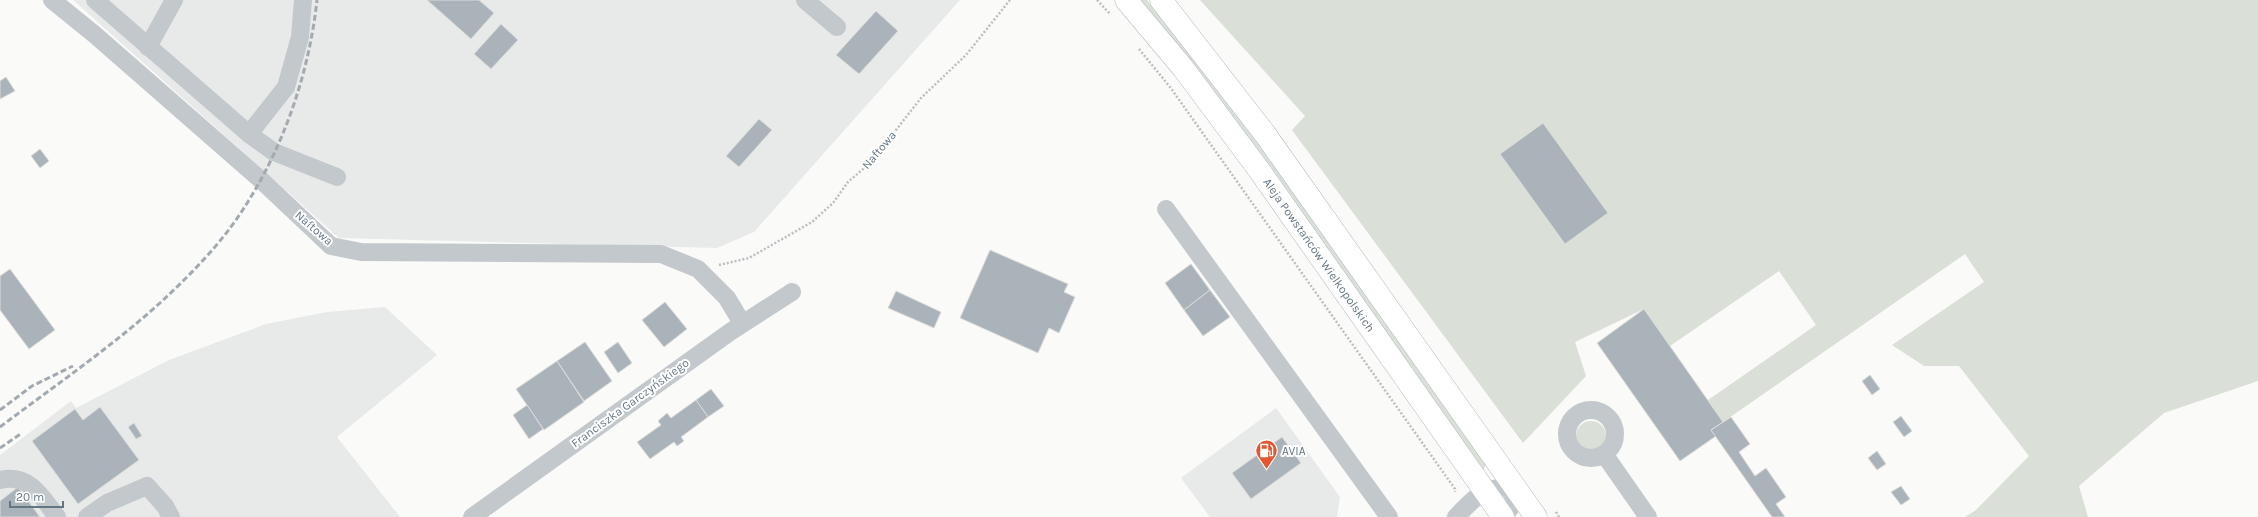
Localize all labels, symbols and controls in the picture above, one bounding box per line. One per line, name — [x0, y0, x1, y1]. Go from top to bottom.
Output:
street label: Naftowa — [859, 128, 899, 172]
street label: Aleja Powstańców Wielkopolskich — [1260, 175, 1378, 335]
street label: Naftowa — [292, 208, 336, 248]
street label: Franciszka Garczyńskiego — [568, 356, 692, 450]
fuel station icon: AVIA — [1254, 438, 1280, 471]
place label: AVIA — [1282, 444, 1306, 458]
scale bar — [10, 483, 63, 509]
text: 20 m — [16, 490, 44, 504]

